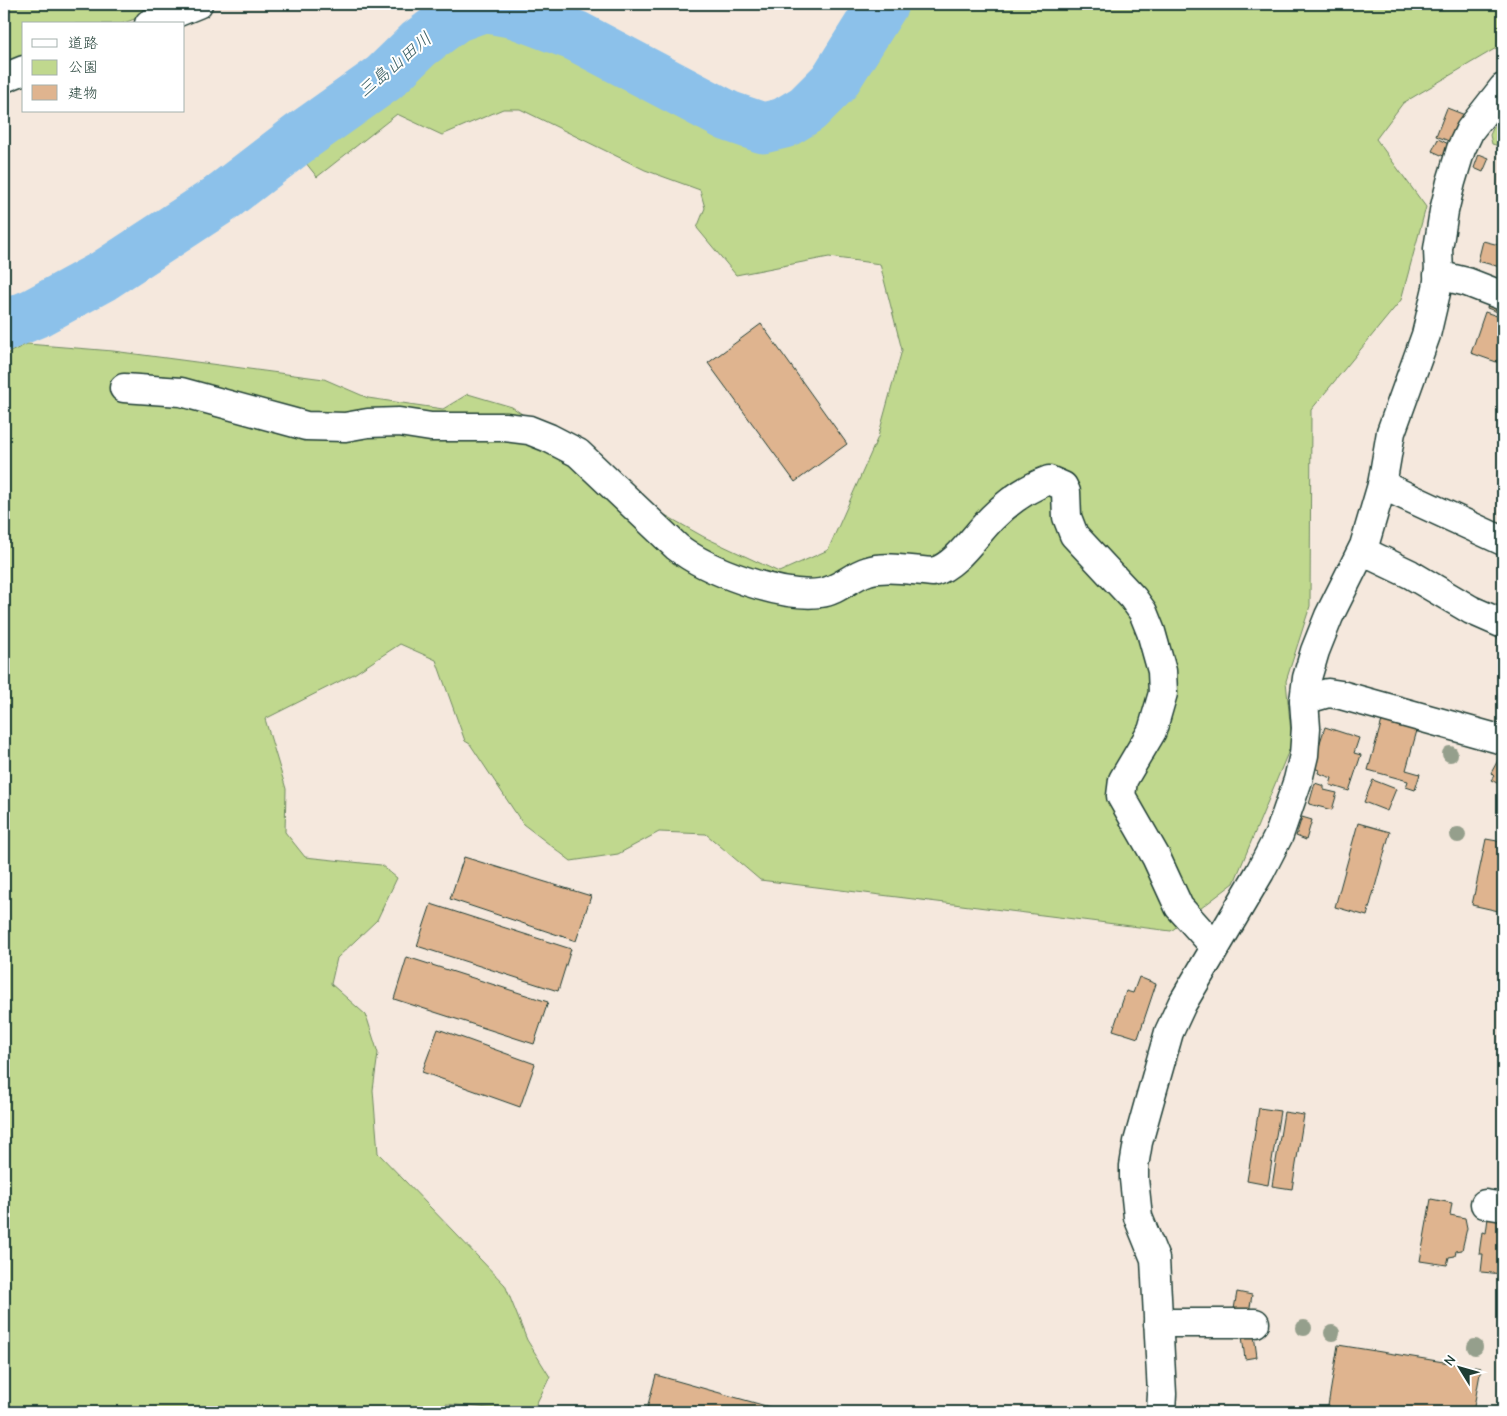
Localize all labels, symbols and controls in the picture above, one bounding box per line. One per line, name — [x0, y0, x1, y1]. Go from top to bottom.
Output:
legend — [22, 22, 185, 112]
water label: 三島山田川 — [354, 28, 436, 102]
text: 道路 — [68, 34, 98, 52]
text: 公園 — [68, 58, 98, 76]
text: 建物 — [68, 84, 98, 102]
north arrow — [1434, 1344, 1484, 1394]
text: N — [1440, 1352, 1460, 1369]

